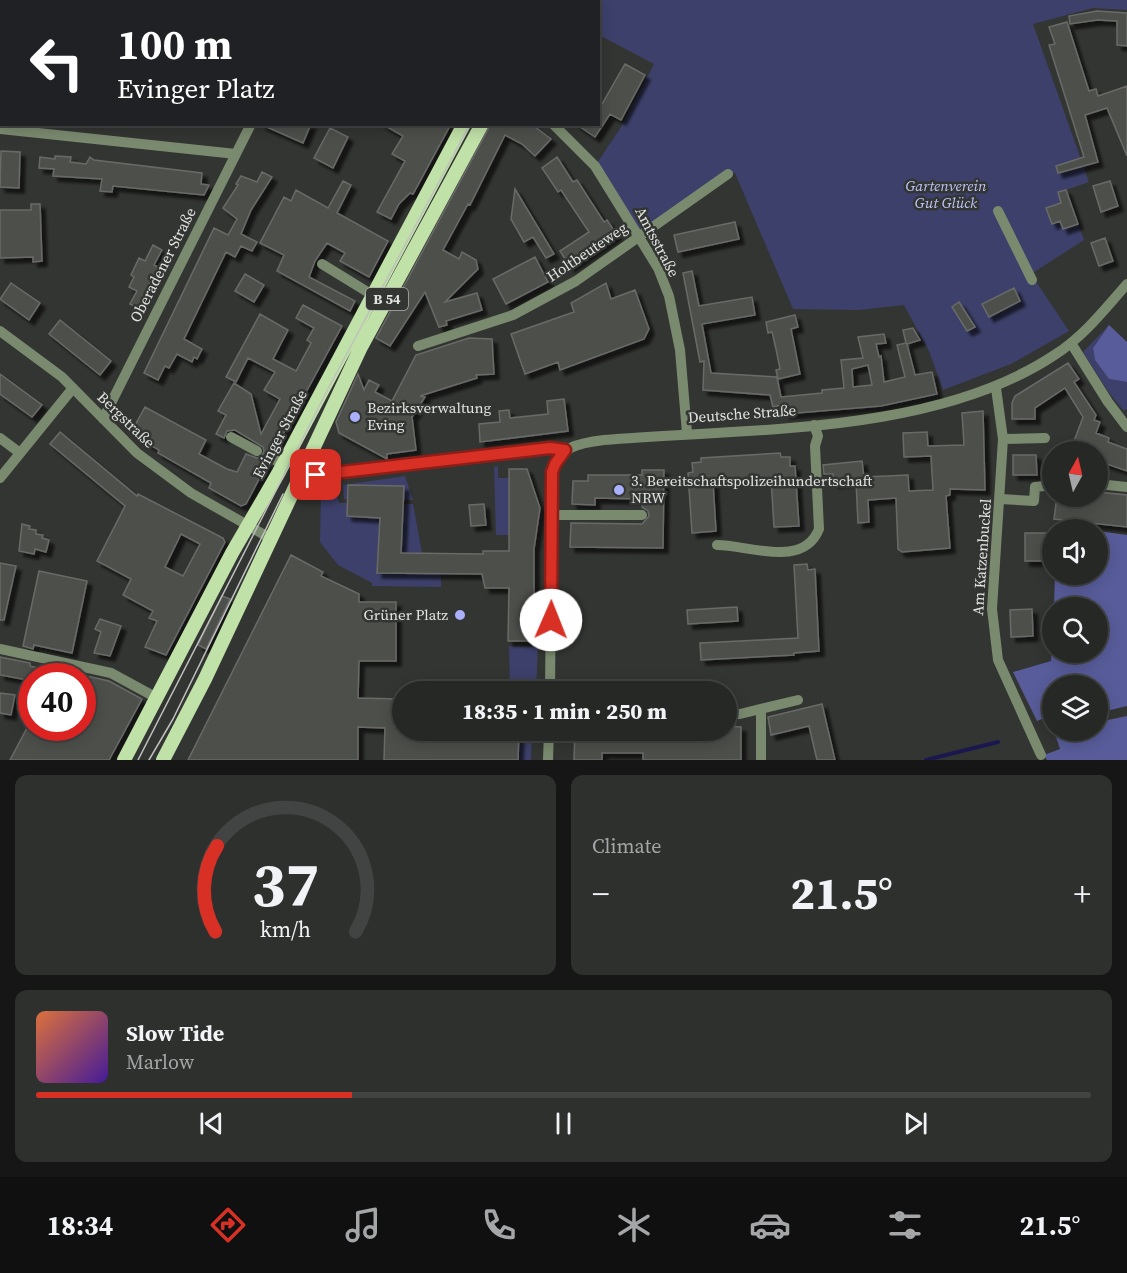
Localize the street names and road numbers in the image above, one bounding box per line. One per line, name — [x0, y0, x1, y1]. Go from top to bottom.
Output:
street label: Oberadener Straße — [125, 203, 201, 326]
street label: Amtsstraße — [630, 203, 685, 281]
street label: Holtbeuteweg — [542, 217, 631, 286]
road number: B 54 — [366, 288, 408, 310]
street label: Evinger Straße — [247, 385, 312, 482]
street label: Bergstraße — [93, 387, 160, 453]
street label: Deutsche Straße — [687, 399, 797, 428]
street label: Am Katzenbuckel — [967, 497, 996, 616]

